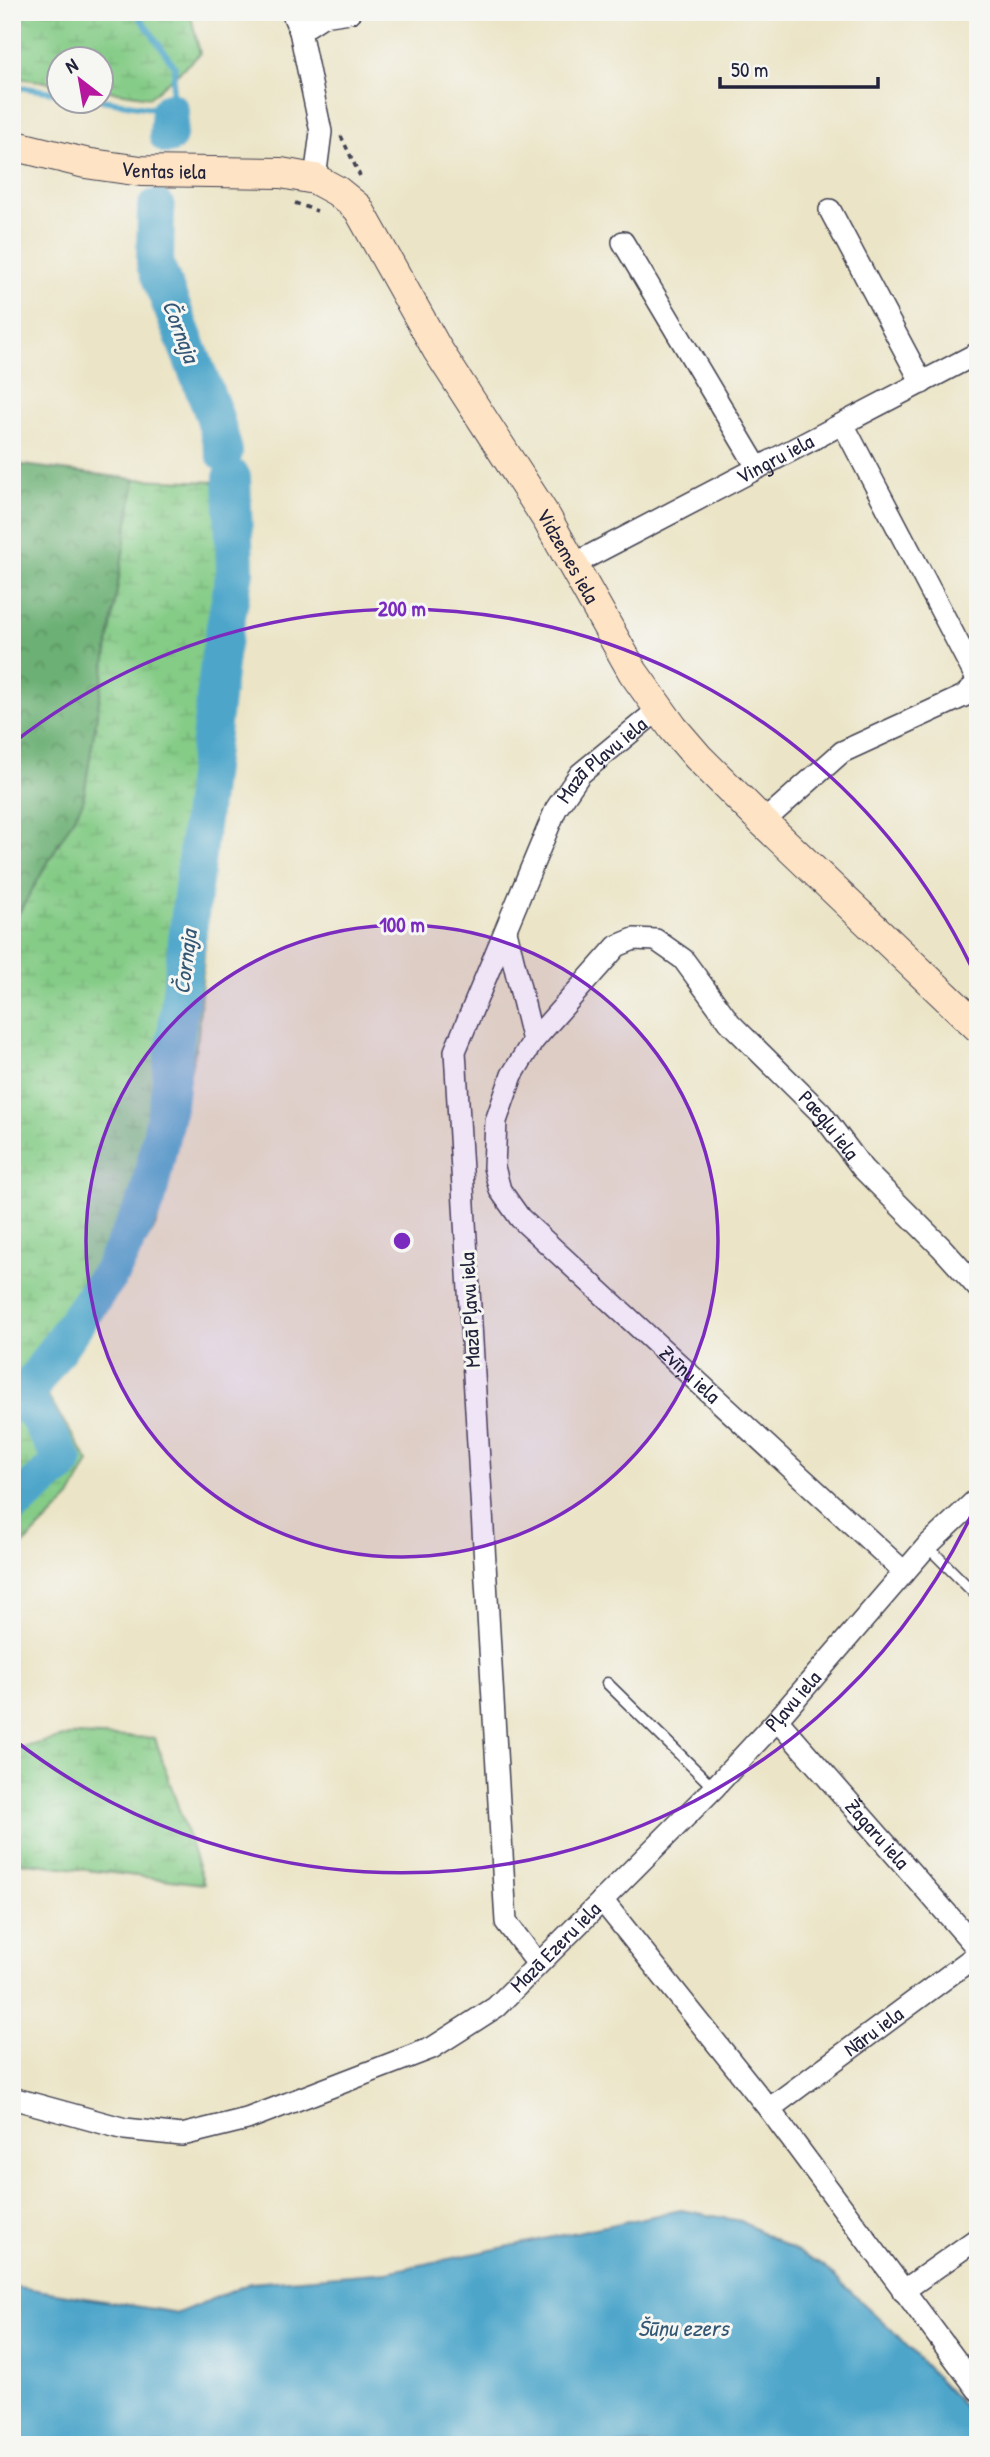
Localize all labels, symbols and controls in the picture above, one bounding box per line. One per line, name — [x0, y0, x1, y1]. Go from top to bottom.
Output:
north arrow — [46, 46, 116, 116]
scale bar — [720, 46, 878, 90]
text: N — [60, 52, 82, 79]
text: 50 m — [731, 55, 768, 84]
street label: Ventas iela — [119, 153, 206, 186]
water label: Čornaja — [155, 295, 208, 368]
street label: Vingru iela — [731, 426, 819, 491]
street label: Vidzemes iela — [530, 503, 607, 609]
text: 200 m — [378, 594, 426, 623]
street label: Mazā Pļavu iela — [549, 710, 653, 809]
text: 100 m — [379, 910, 425, 939]
water label: Čornaja — [165, 926, 204, 996]
street label: Paegļu iela — [792, 1084, 866, 1166]
centre of rings — [390, 1229, 414, 1253]
street label: Mazā Pļavu iela — [452, 1252, 487, 1368]
street label: Zvīņu iela — [653, 1339, 727, 1410]
street label: Pļavu iela — [758, 1664, 827, 1738]
street label: Žagaru iela — [839, 1793, 916, 1875]
street label: Mazā Ezeru iela — [503, 1895, 607, 1999]
street label: Nāru iela — [837, 1999, 909, 2063]
water label: Šūņu ezers — [638, 2312, 730, 2343]

